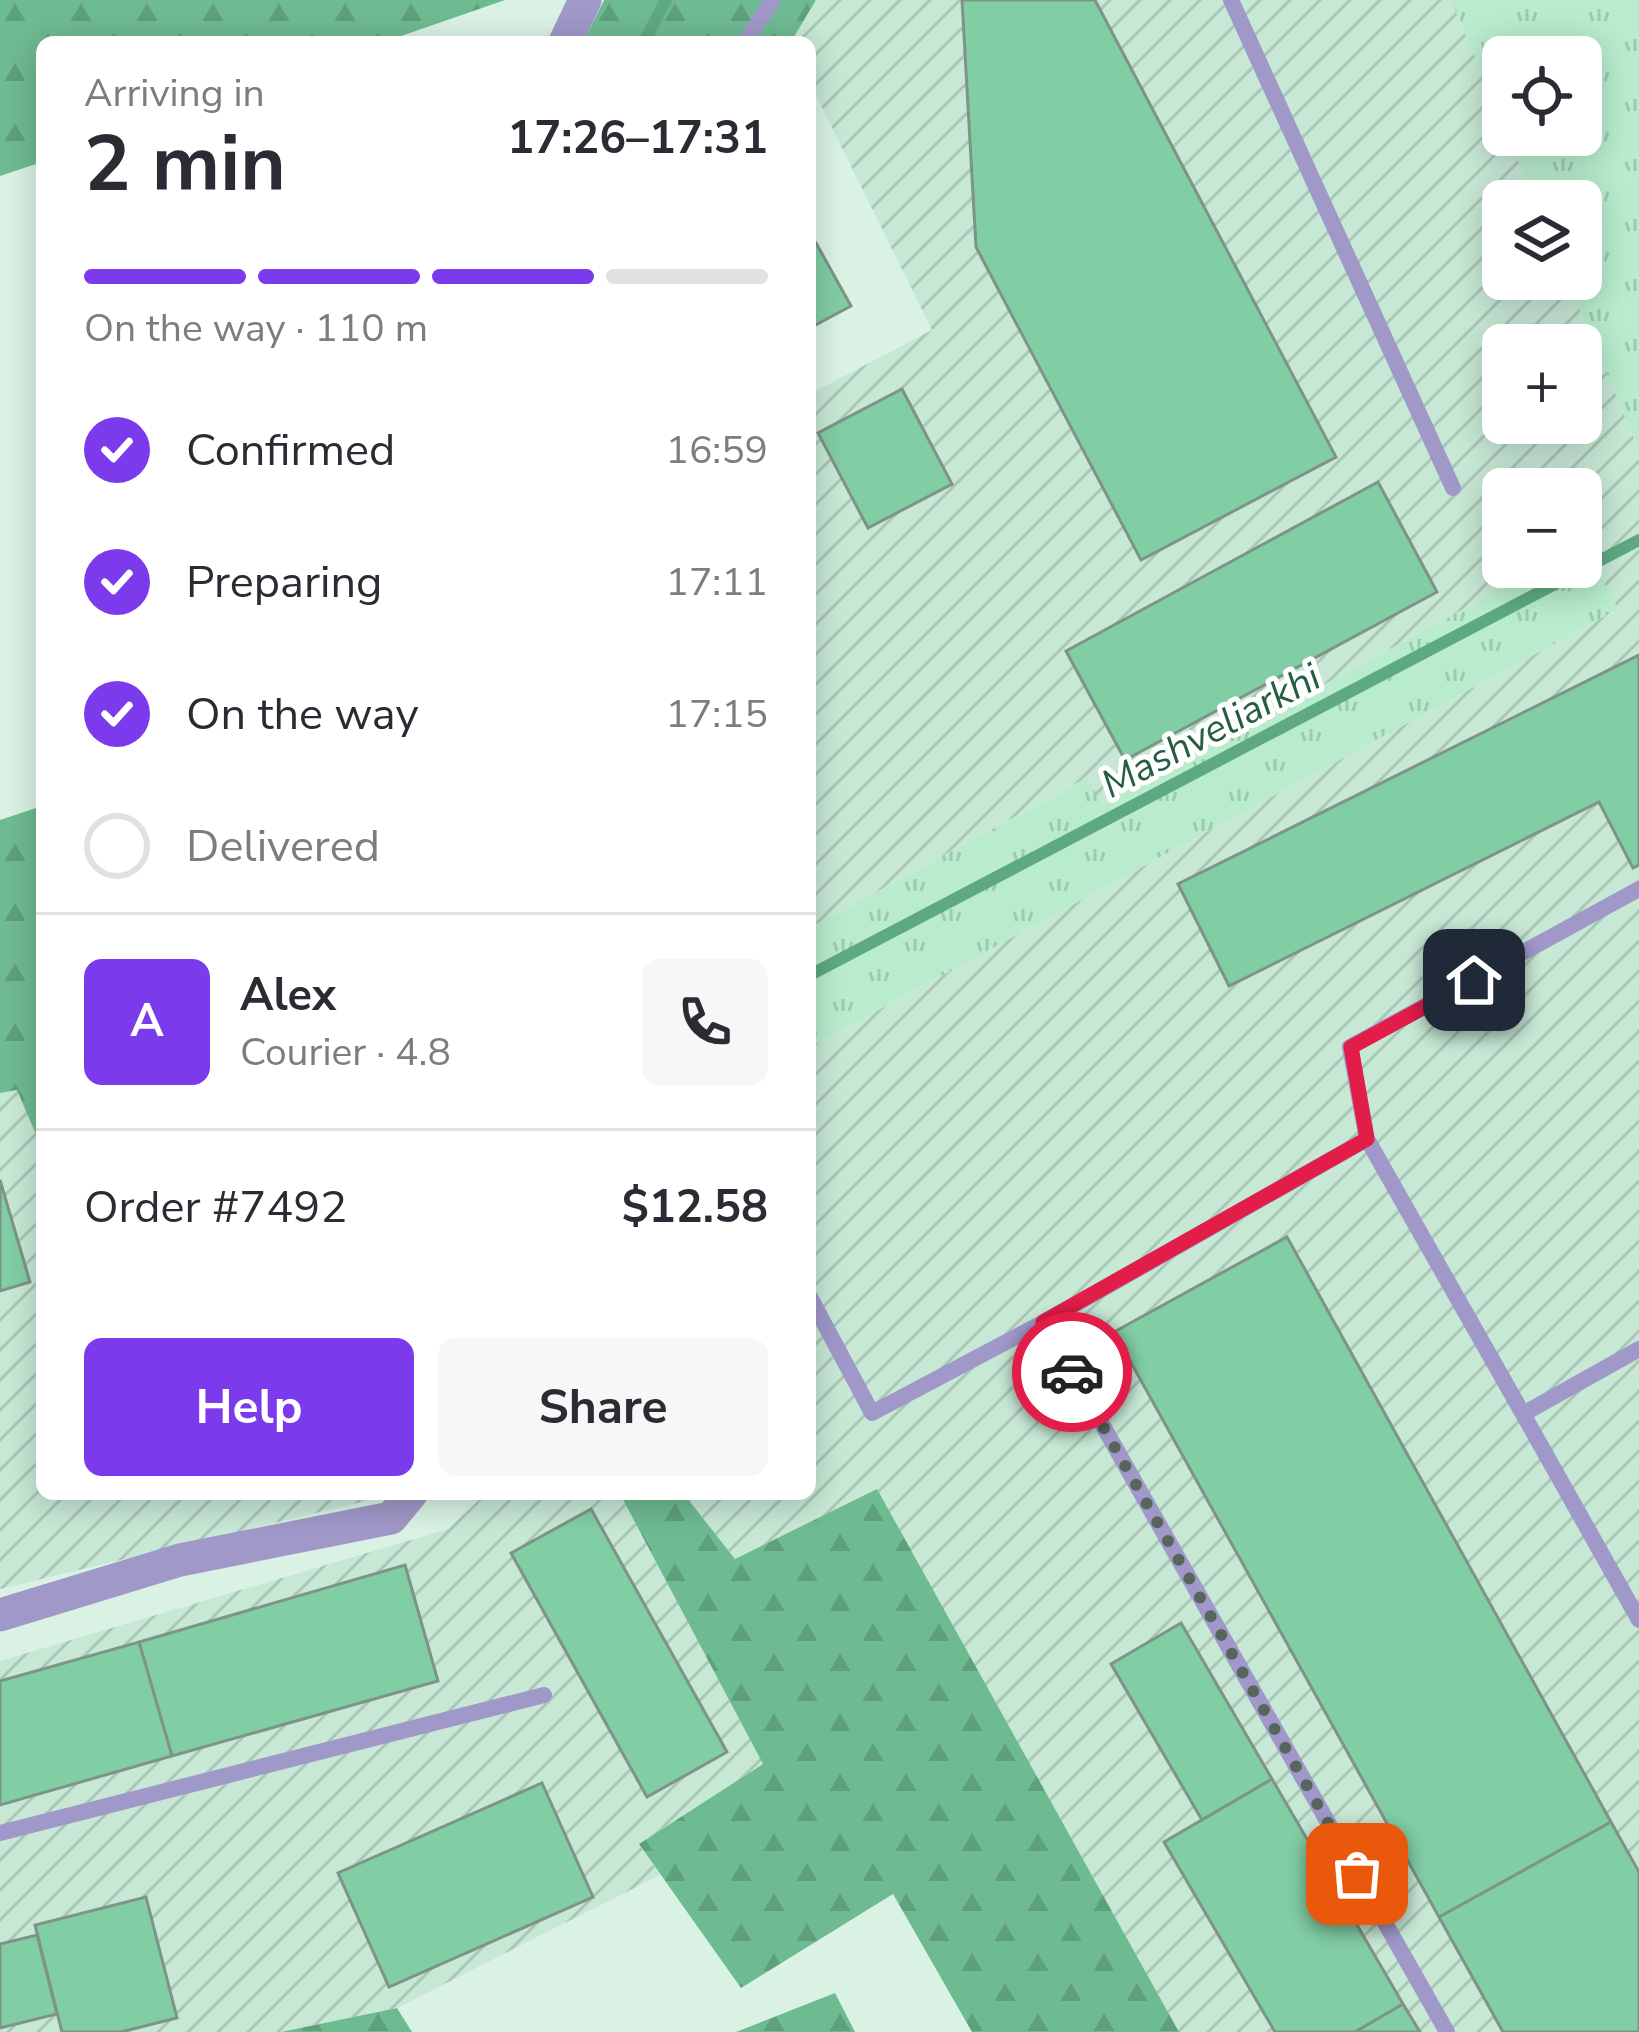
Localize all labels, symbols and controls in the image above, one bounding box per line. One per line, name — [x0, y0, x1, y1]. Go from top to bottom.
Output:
map controls — [1482, 36, 1602, 588]
button: locate — [1482, 36, 1602, 156]
text: Arriving in — [84, 67, 265, 120]
text: 17:26–17:31 — [507, 108, 768, 169]
text: 2 min — [84, 111, 286, 218]
button: layers — [1482, 180, 1602, 300]
text: On the way · 110 m — [84, 302, 428, 355]
button: + — [1482, 324, 1602, 444]
icon: check — [84, 417, 150, 483]
text: Confirmed — [186, 420, 395, 481]
text: 16:59 — [666, 424, 768, 477]
button: − — [1482, 468, 1602, 588]
icon: check — [84, 549, 150, 615]
text: Preparing — [186, 552, 382, 613]
text: 17:11 — [666, 556, 768, 609]
water label: Mashveliarkhi — [1092, 651, 1331, 811]
icon: check — [84, 681, 150, 747]
text: On the way — [186, 684, 419, 745]
text: 17:15 — [666, 688, 768, 741]
text: Delivered — [186, 816, 380, 877]
pin — [1423, 929, 1525, 1031]
icon: home — [1441, 947, 1507, 1013]
button: phone — [642, 959, 768, 1085]
text: Alex — [240, 965, 336, 1026]
text: A — [130, 991, 164, 1052]
text: Courier · 4.8 — [240, 1026, 451, 1079]
text: Order #7492 — [84, 1177, 347, 1238]
text: $12.58 — [622, 1177, 768, 1238]
courier — [1012, 1312, 1132, 1432]
button: Help — [84, 1338, 414, 1476]
button: Share — [438, 1338, 768, 1476]
icon: car — [1039, 1339, 1105, 1405]
pin — [1306, 1823, 1408, 1925]
icon: bag — [1324, 1841, 1390, 1907]

